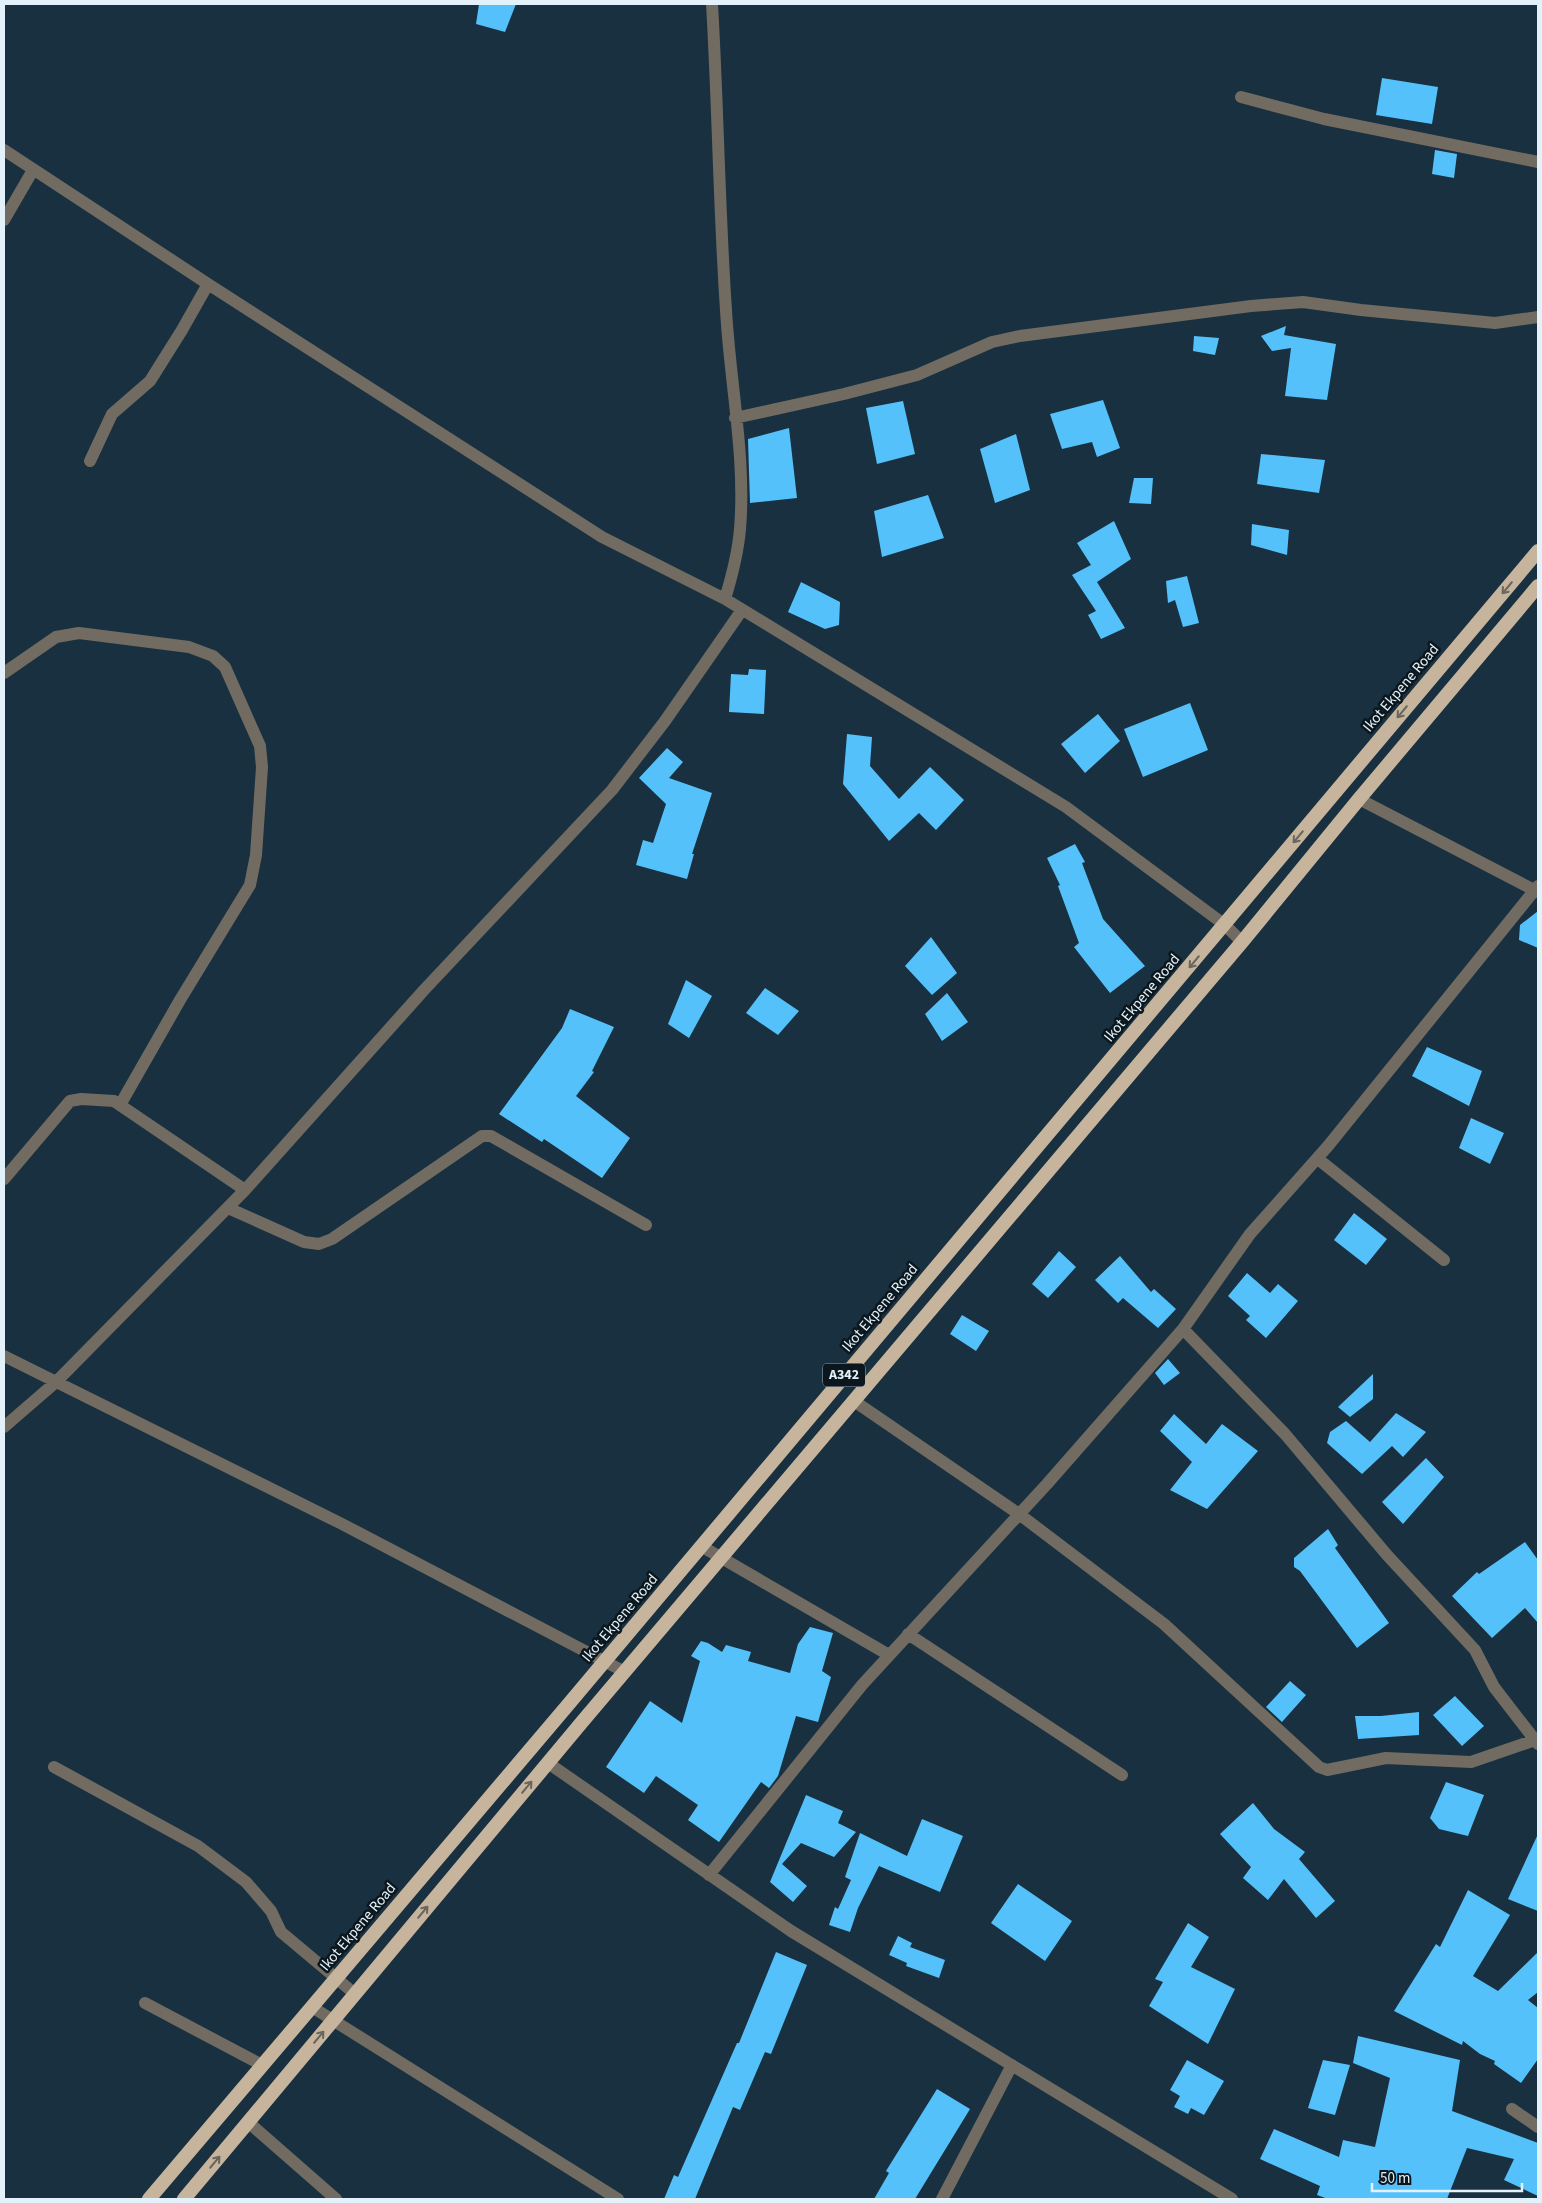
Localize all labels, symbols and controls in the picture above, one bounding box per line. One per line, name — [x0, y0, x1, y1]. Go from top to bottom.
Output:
one-way arrow — [1501, 581, 1512, 594]
street label: Ikot Ekpene Road — [1358, 640, 1444, 736]
one-way arrow — [1396, 706, 1408, 719]
one-way arrow — [1292, 830, 1303, 843]
street label: Ikot Ekpene Road — [1099, 950, 1185, 1046]
one-way arrow — [1188, 955, 1200, 968]
street label: Ikot Ekpene Road — [837, 1260, 923, 1356]
road number: A342 — [823, 1364, 865, 1386]
street label: Ikot Ekpene Road — [577, 1570, 663, 1666]
one-way arrow — [522, 1781, 533, 1794]
street label: Ikot Ekpene Road — [315, 1879, 401, 1975]
one-way arrow — [418, 1906, 429, 1919]
one-way arrow — [314, 2031, 325, 2044]
one-way arrow — [210, 2156, 221, 2169]
scale bar — [1372, 2160, 1522, 2192]
text: 50 m — [1380, 2168, 1410, 2189]

